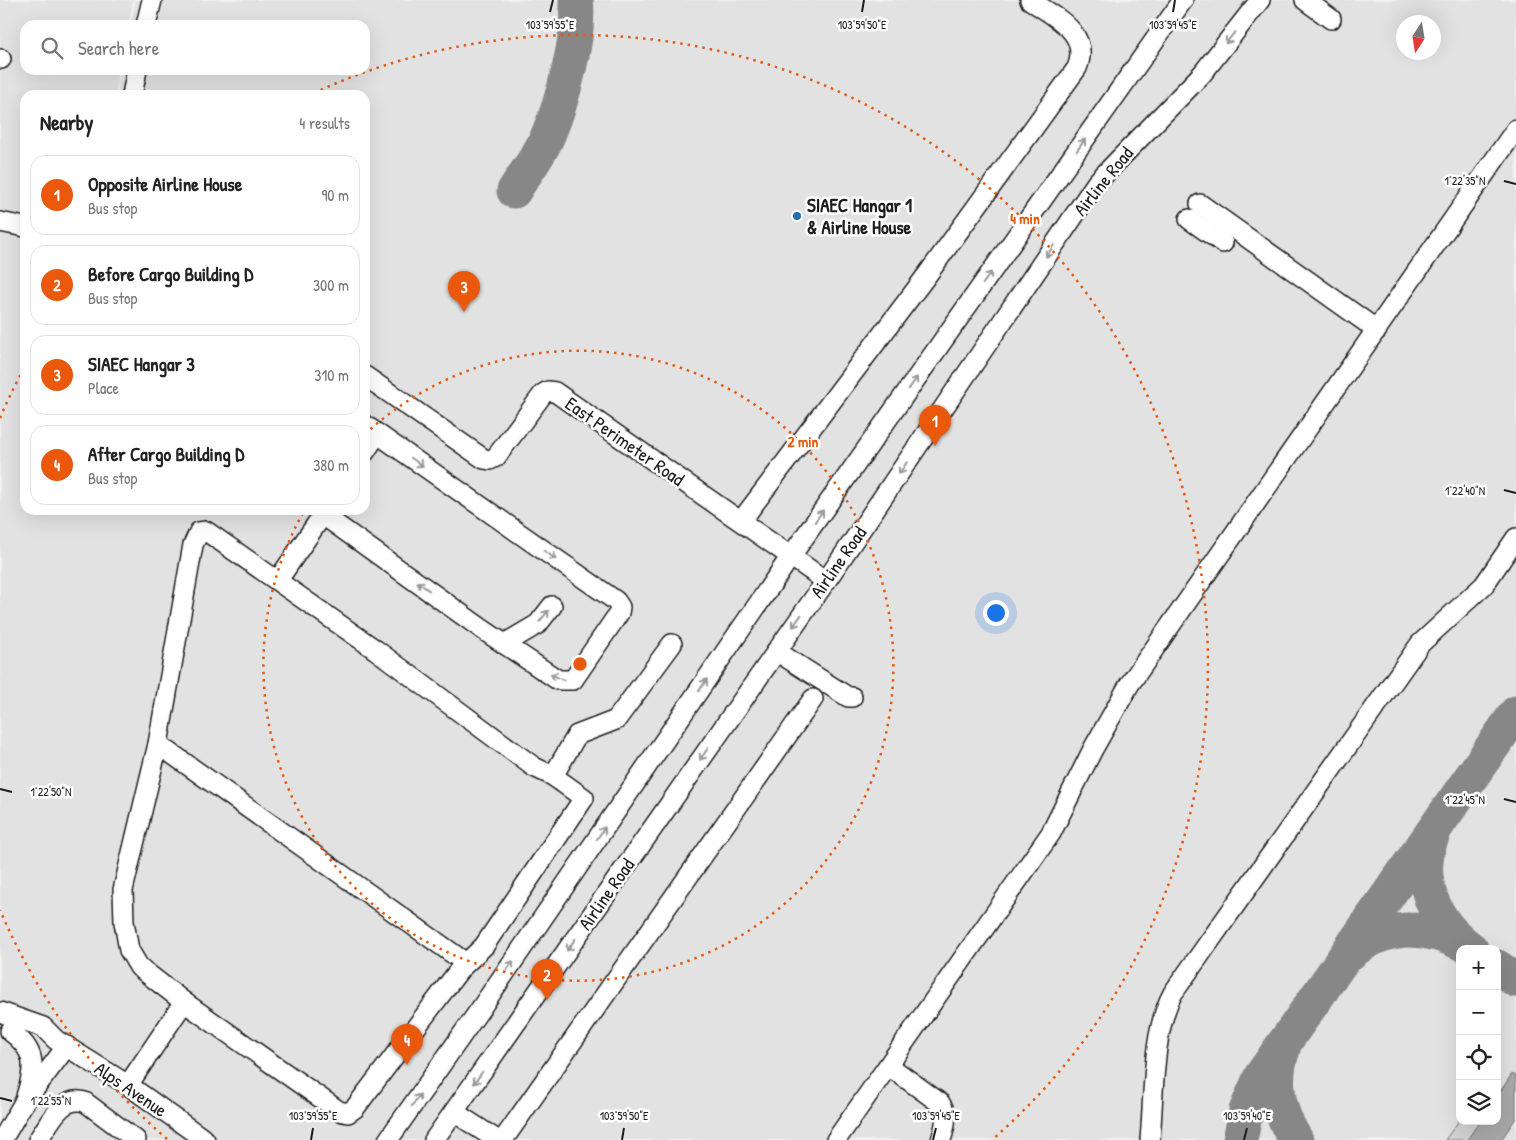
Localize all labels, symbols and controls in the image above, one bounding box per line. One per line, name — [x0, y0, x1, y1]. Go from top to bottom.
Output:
north arrow — [1396, 15, 1441, 60]
text: 103°59'55"E — [526, 16, 575, 33]
text: 103°59'50"E — [838, 16, 887, 33]
text: 103°59'45"E — [1149, 16, 1198, 33]
search box — [20, 20, 370, 75]
one-way arrow — [1225, 31, 1236, 44]
icon: search — [38, 34, 66, 62]
text: Search here — [78, 35, 159, 61]
text: Nearby — [40, 108, 93, 137]
text: 4 results — [299, 112, 350, 134]
one-way arrow — [1076, 138, 1086, 152]
street label: Airline Road — [1067, 141, 1139, 221]
text: Opposite Airline House — [88, 171, 242, 197]
text: 1°22'35"N — [1445, 172, 1485, 189]
text: 1 — [54, 184, 60, 206]
text: 90 m — [321, 184, 349, 206]
place label: SIAEC Hangar 1 & Airline House — [807, 192, 912, 240]
text: Bus stop — [88, 197, 137, 219]
text: 4 min — [1010, 208, 1040, 229]
marker: SIAEC Hangar 1 & Airline House — [791, 210, 803, 222]
one-way arrow — [1045, 243, 1055, 257]
text: Before Cargo Building D — [88, 261, 253, 287]
pin: 3 — [448, 271, 480, 312]
one-way arrow — [982, 271, 993, 285]
text: 2 — [53, 274, 61, 296]
text: 300 m — [313, 274, 349, 296]
text: Bus stop — [88, 287, 137, 309]
text: SIAEC Hangar 3 — [88, 351, 195, 377]
text: 3 — [53, 364, 61, 386]
text: 310 m — [314, 364, 349, 386]
text: Place — [88, 377, 119, 399]
one-way arrow — [908, 377, 918, 391]
street label: East Perimeter Road — [560, 390, 690, 492]
pin: 1 — [919, 405, 951, 446]
text: 2 min — [788, 431, 819, 452]
text: After Cargo Building D — [88, 441, 244, 467]
text: 4 — [54, 454, 60, 476]
text: 380 m — [313, 454, 349, 476]
one-way arrow — [410, 457, 424, 467]
one-way arrow — [898, 460, 908, 474]
text: Bus stop — [88, 467, 137, 489]
text: 1°22'40"N — [1445, 482, 1485, 499]
one-way arrow — [814, 509, 824, 523]
street label: Airline Road — [804, 521, 872, 603]
one-way arrow — [543, 550, 557, 560]
one-way arrow — [416, 581, 430, 591]
your location — [983, 600, 1009, 626]
one-way arrow — [538, 610, 549, 623]
one-way arrow — [792, 614, 802, 628]
centre of rings — [571, 655, 589, 673]
one-way arrow — [550, 672, 565, 682]
one-way arrow — [698, 678, 708, 692]
one-way arrow — [699, 747, 709, 761]
text: 1°22'50"N — [31, 783, 71, 800]
text: 1°22'45"N — [1445, 791, 1485, 808]
one-way arrow — [596, 827, 606, 841]
street label: Airline Road — [572, 853, 640, 935]
one-way arrow — [566, 937, 576, 951]
map controls — [1456, 945, 1501, 1125]
button: + — [1456, 945, 1501, 990]
pin: 2 — [531, 959, 563, 1000]
one-way arrow — [504, 961, 514, 975]
button: − — [1456, 990, 1501, 1035]
pin: 4 — [391, 1024, 423, 1065]
button: locate — [1456, 1035, 1501, 1080]
street label: Alps Avenue — [90, 1055, 173, 1123]
one-way arrow — [473, 1071, 483, 1085]
button: layers — [1456, 1080, 1501, 1125]
text: 1°22'55"N — [31, 1092, 71, 1109]
one-way arrow — [411, 1093, 421, 1107]
text: 103°59'55"E — [289, 1107, 338, 1124]
text: 103°59'50"E — [600, 1107, 649, 1124]
text: 103°59'45"E — [912, 1107, 961, 1124]
text: 103°59'40"E — [1223, 1107, 1272, 1124]

